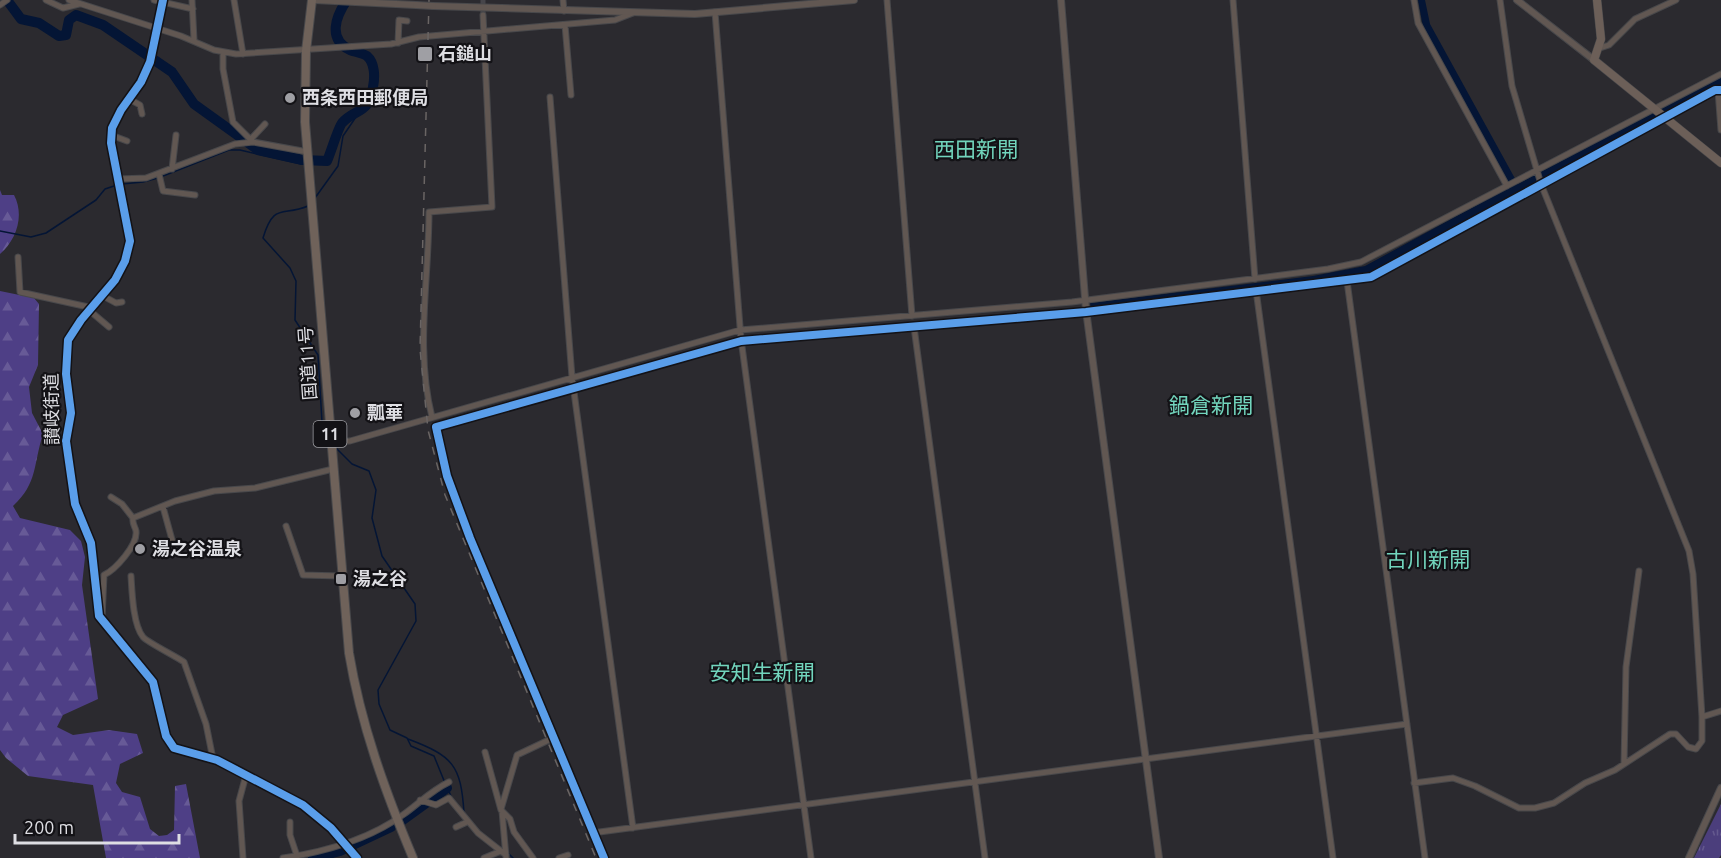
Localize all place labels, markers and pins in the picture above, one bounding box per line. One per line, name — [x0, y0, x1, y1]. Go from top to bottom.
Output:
place label: 石鎚山 — [438, 43, 492, 63]
marker: 石鎚山 — [416, 45, 434, 63]
place label: 西条西田郵便局 — [302, 87, 428, 107]
marker: 西条西田郵便局 — [283, 91, 297, 105]
place label: 瓢華 — [367, 402, 403, 422]
marker: 瓢華 — [348, 406, 362, 420]
place label: 湯之谷温泉 — [152, 538, 242, 558]
marker: 湯之谷温泉 — [133, 542, 147, 556]
place label: 湯之谷 — [353, 568, 407, 588]
marker: 湯之谷 — [334, 572, 348, 586]

